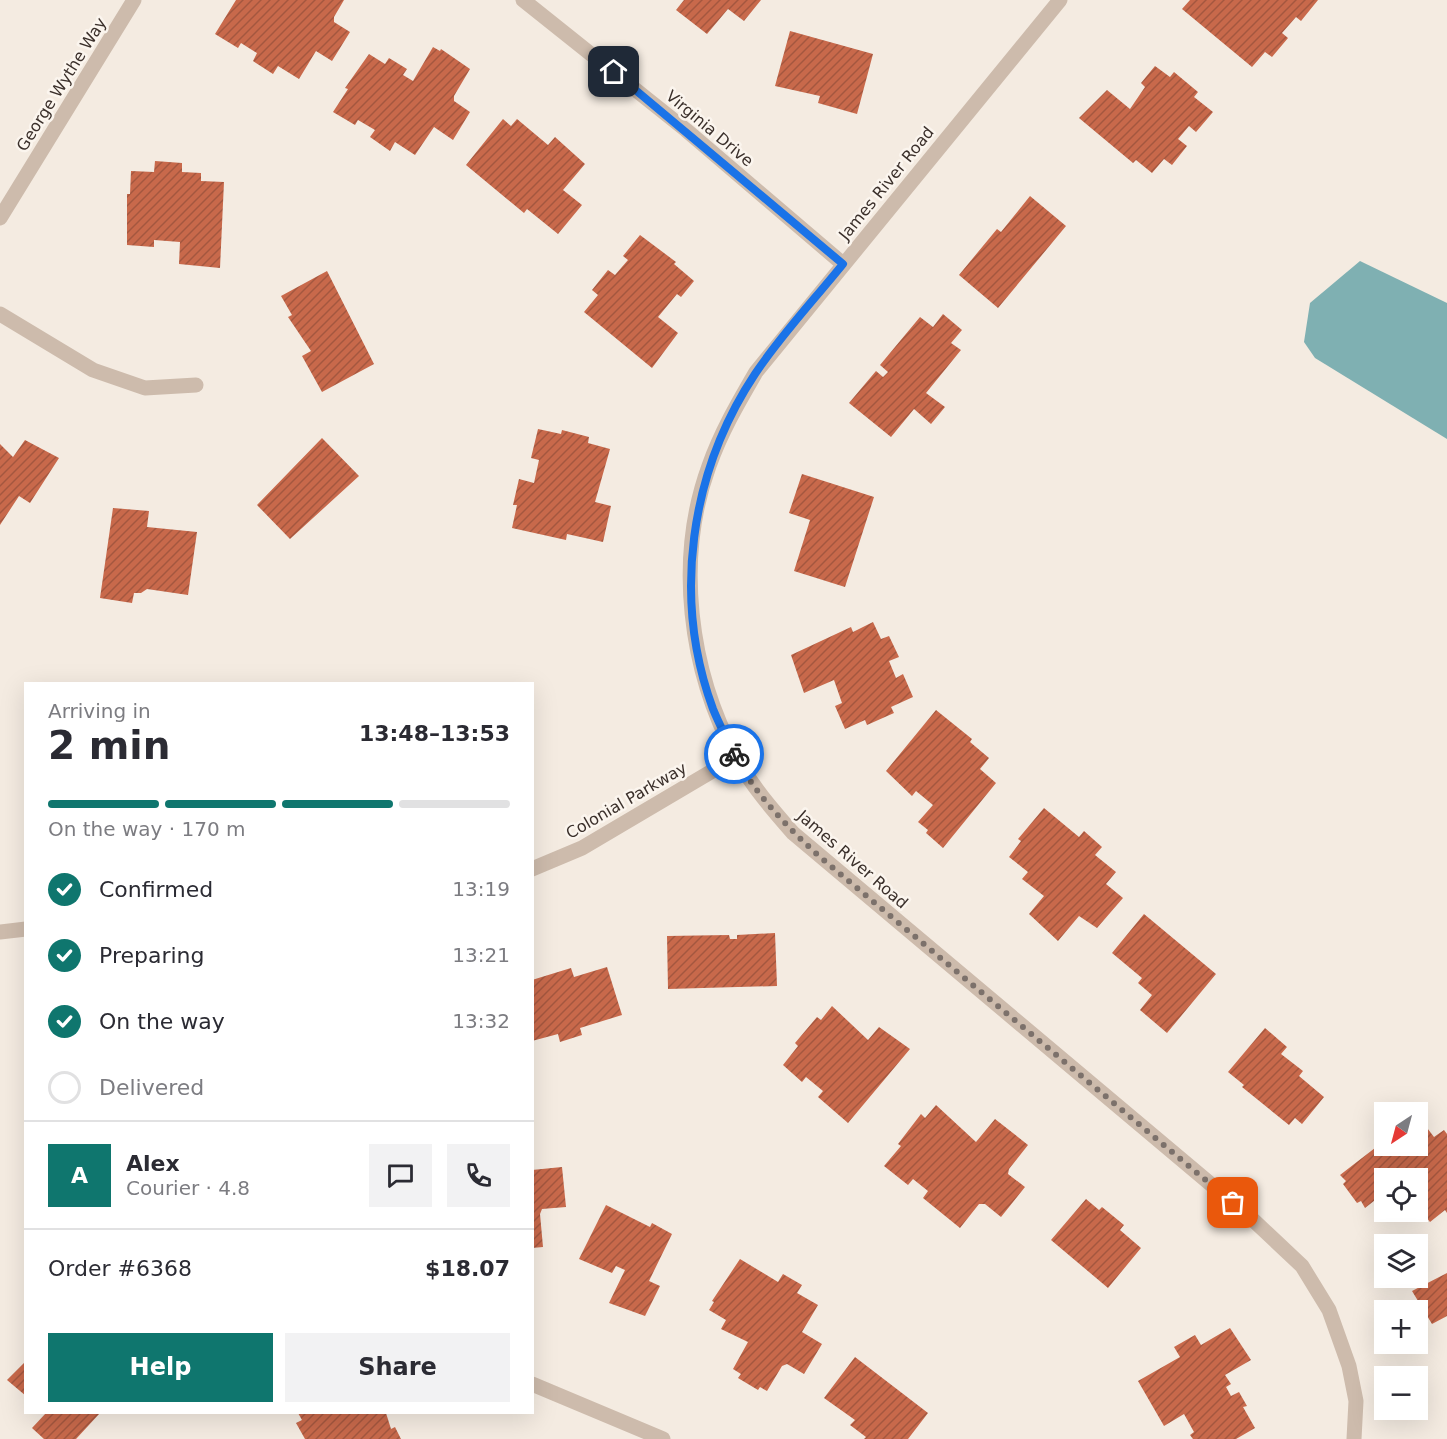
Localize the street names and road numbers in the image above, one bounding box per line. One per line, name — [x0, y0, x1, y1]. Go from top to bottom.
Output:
street label: George Wythe Way — [13, 14, 110, 155]
street label: Virginia Drive — [662, 86, 757, 170]
street label: James River Road — [834, 123, 938, 244]
street label: Colonial Parkway — [563, 758, 690, 843]
street label: James River Road — [793, 806, 912, 912]

